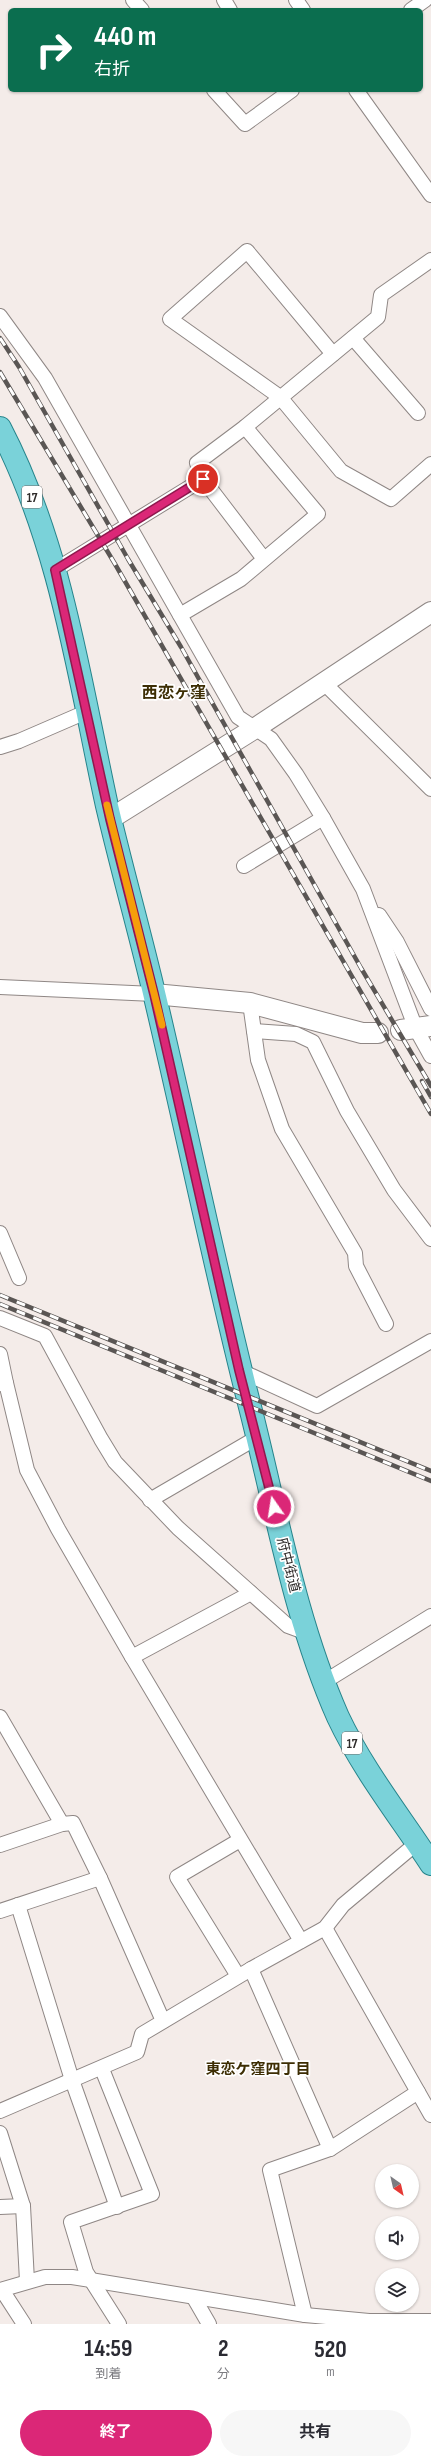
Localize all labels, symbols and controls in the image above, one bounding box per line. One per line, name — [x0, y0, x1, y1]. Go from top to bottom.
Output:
text: 440 m — [94, 20, 156, 53]
icon: right — [28, 24, 80, 76]
text: 右折 — [94, 59, 130, 80]
pin — [186, 462, 220, 496]
icon: arrive — [192, 468, 214, 490]
road number: 17 — [22, 486, 42, 508]
district label: 西恋ヶ窪 — [142, 684, 206, 703]
position arrow — [253, 1486, 295, 1528]
street label: 府中街道 — [273, 1536, 304, 1594]
road number: 17 — [342, 1732, 362, 1754]
district label: 東恋ケ窪四丁目 — [205, 2060, 311, 2079]
north arrow — [375, 2164, 419, 2208]
map controls — [375, 2164, 419, 2312]
button: sound — [375, 2216, 419, 2260]
button: layers — [375, 2268, 419, 2312]
text: 14:59 — [84, 2334, 132, 2363]
text: 2 — [218, 2334, 229, 2363]
text: 520 — [314, 2335, 347, 2364]
text: m — [326, 2364, 335, 2380]
text: 到着 — [95, 2366, 121, 2382]
text: 分 — [217, 2366, 230, 2382]
button: 終了 — [20, 2410, 212, 2456]
button: 共有 — [220, 2410, 411, 2456]

